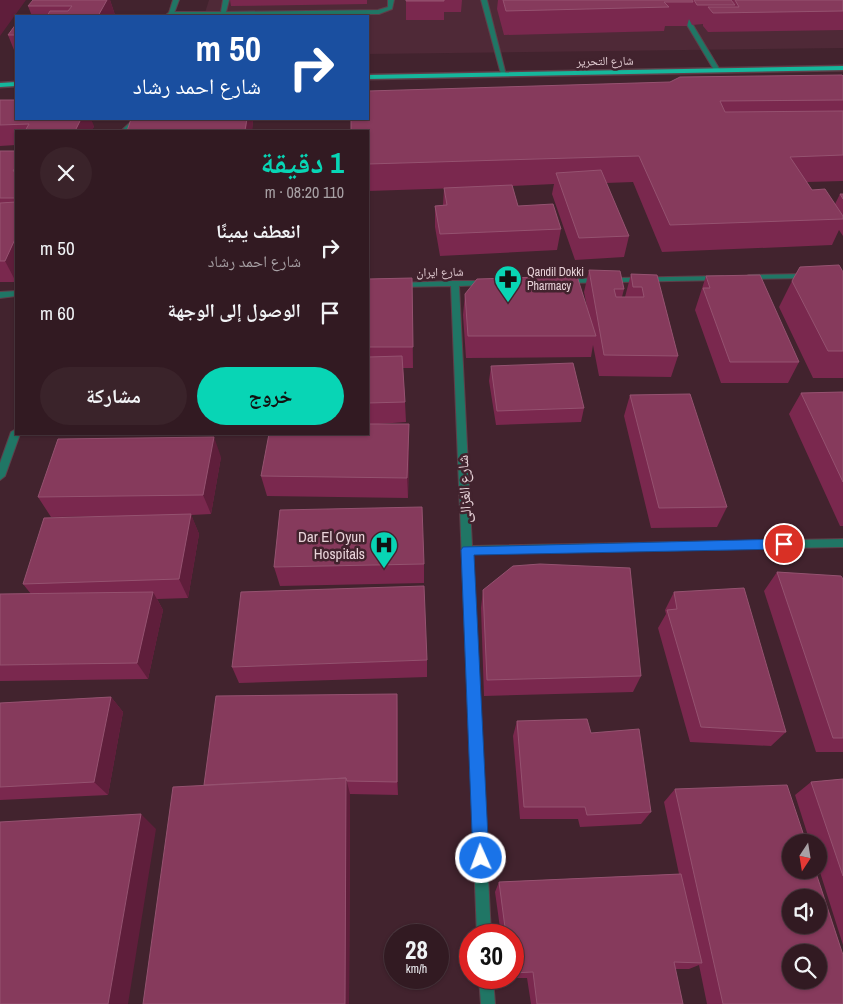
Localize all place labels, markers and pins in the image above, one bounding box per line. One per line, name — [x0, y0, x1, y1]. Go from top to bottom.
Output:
pharmacy icon: Qandil Dokki Pharmacy — [493, 264, 523, 303]
place label: Qandil Dokki Pharmacy — [527, 264, 584, 294]
pin — [763, 523, 805, 565]
place label: Dar El Oyun Hospitals — [298, 526, 365, 564]
hospital icon: Dar El Oyun Hospitals — [369, 530, 399, 569]

